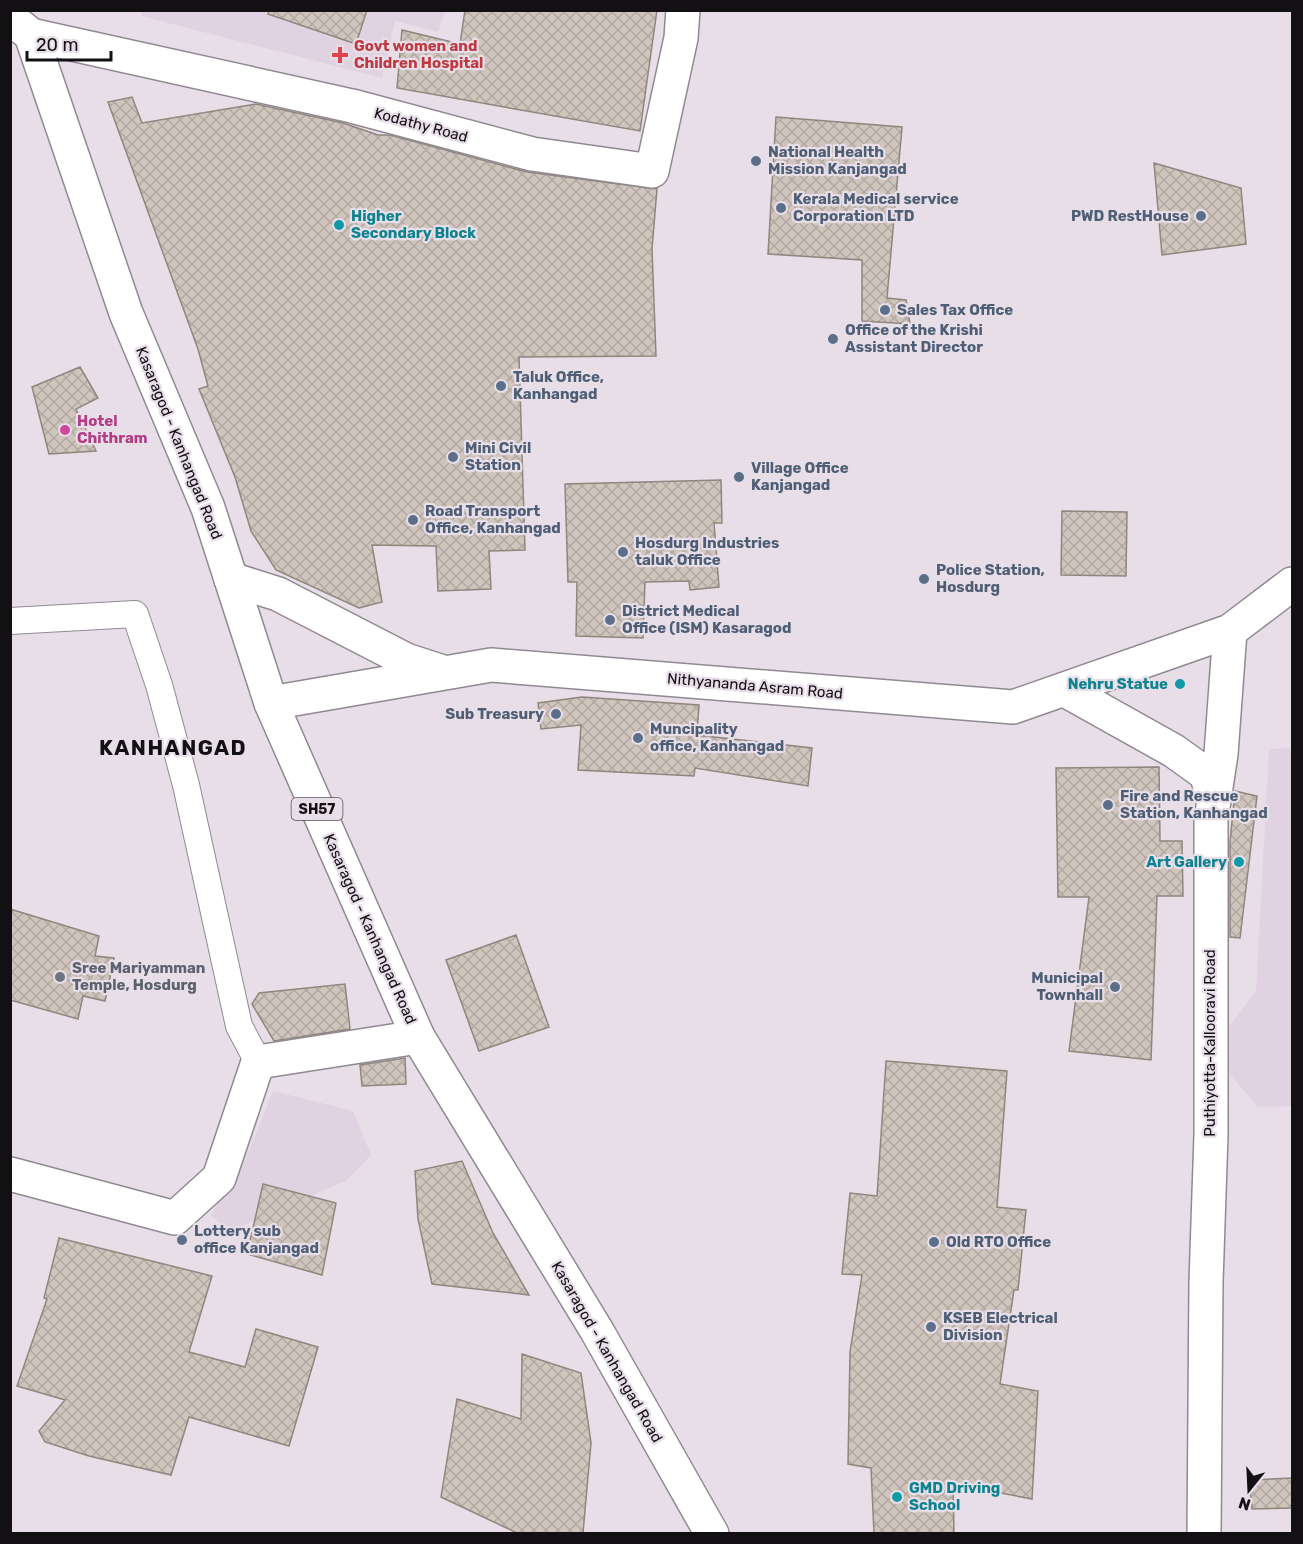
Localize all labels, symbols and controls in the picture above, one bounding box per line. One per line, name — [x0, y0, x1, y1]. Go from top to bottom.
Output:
scale bar — [27, 24, 111, 62]
text: 20 m — [36, 34, 78, 56]
place label: Govt women and Children Hospital — [354, 37, 483, 72]
marker: Govt women and Children Hospital — [331, 46, 349, 64]
street label: Kodathy Road — [372, 104, 470, 146]
place label: National Health Mission Kanjangad — [768, 143, 907, 178]
marker: National Health Mission Kanjangad — [749, 154, 763, 168]
place label: Kerala Medical service Corporation LTD — [793, 190, 959, 225]
marker: Kerala Medical service Corporation LTD — [774, 201, 788, 215]
place label: Higher Secondary Block — [351, 207, 476, 242]
place label: PWD RestHouse — [1071, 207, 1189, 225]
marker: PWD RestHouse — [1194, 209, 1208, 223]
marker: Higher Secondary Block — [332, 218, 346, 232]
place label: Sales Tax Office — [897, 301, 1013, 319]
marker: Sales Tax Office — [878, 303, 892, 317]
place label: Office of the Krishi Assistant Director — [845, 321, 983, 356]
marker: Office of the Krishi Assistant Director — [826, 332, 840, 346]
street label: Kasaragod - Kanhangad Road — [132, 344, 226, 542]
place label: Taluk Office, Kanhangad — [513, 368, 604, 403]
marker: Taluk Office, Kanhangad — [494, 379, 508, 393]
place label: Hotel Chithram — [77, 412, 148, 447]
marker: Hotel Chithram — [58, 423, 72, 437]
place label: Mini Civil Station — [465, 439, 531, 474]
marker: Mini Civil Station — [446, 450, 460, 464]
place label: Village Office Kanjangad — [751, 459, 849, 494]
marker: Village Office Kanjangad — [732, 470, 746, 484]
place label: Road Transport Office, Kanhangad — [425, 502, 561, 537]
marker: Road Transport Office, Kanhangad — [406, 513, 420, 527]
place label: Hosdurg Industries taluk Office — [635, 534, 779, 569]
marker: Hosdurg Industries taluk Office — [616, 545, 630, 559]
place label: Police Station, Hosdurg — [936, 561, 1045, 596]
marker: Police Station, Hosdurg — [917, 572, 931, 586]
place label: District Medical Office (ISM) Kasaragod — [622, 602, 792, 637]
marker: District Medical Office (ISM) Kasaragod — [603, 613, 617, 627]
street label: Nithyananda Asram Road — [666, 669, 844, 703]
place label: Nehru Statue — [1068, 675, 1168, 693]
marker: Nehru Statue — [1173, 677, 1187, 691]
place label: Sub Treasury — [445, 705, 544, 723]
marker: Sub Treasury — [549, 707, 563, 721]
place label: Muncipality office, Kanhangad — [650, 720, 784, 755]
marker: Muncipality office, Kanhangad — [631, 731, 645, 745]
district label: KANHANGAD — [99, 735, 247, 760]
place label: Fire and Rescue Station, Kanhangad — [1120, 787, 1268, 822]
road number: SH57 — [292, 798, 342, 820]
marker: Fire and Rescue Station, Kanhangad — [1101, 798, 1115, 812]
street label: Kasaragod - Kanhangad Road — [320, 831, 420, 1027]
place label: Art Gallery — [1146, 853, 1227, 871]
marker: Art Gallery — [1232, 855, 1246, 869]
street label: Puthiyotta-Kallooravi Road — [1201, 949, 1219, 1137]
place label: Sree Mariyamman Temple, Hosdurg — [72, 959, 206, 994]
place label: Municipal Townhall — [1031, 969, 1103, 1004]
marker: Sree Mariyamman Temple, Hosdurg — [53, 970, 67, 984]
marker: Municipal Townhall — [1108, 980, 1122, 994]
place label: Lottery sub office Kanjangad — [194, 1222, 319, 1257]
marker: Lottery sub office Kanjangad — [175, 1233, 189, 1247]
place label: Old RTO Office — [946, 1233, 1051, 1251]
marker: Old RTO Office — [927, 1235, 941, 1249]
street label: Kasaragod - Kanhangad Road — [548, 1258, 666, 1446]
place label: KSEB Electrical Division — [943, 1309, 1058, 1344]
marker: KSEB Electrical Division — [924, 1320, 938, 1334]
north arrow — [1219, 1460, 1279, 1520]
place label: GMD Driving School — [909, 1479, 1000, 1514]
marker: GMD Driving School — [890, 1490, 904, 1504]
text: N — [1236, 1493, 1253, 1515]

